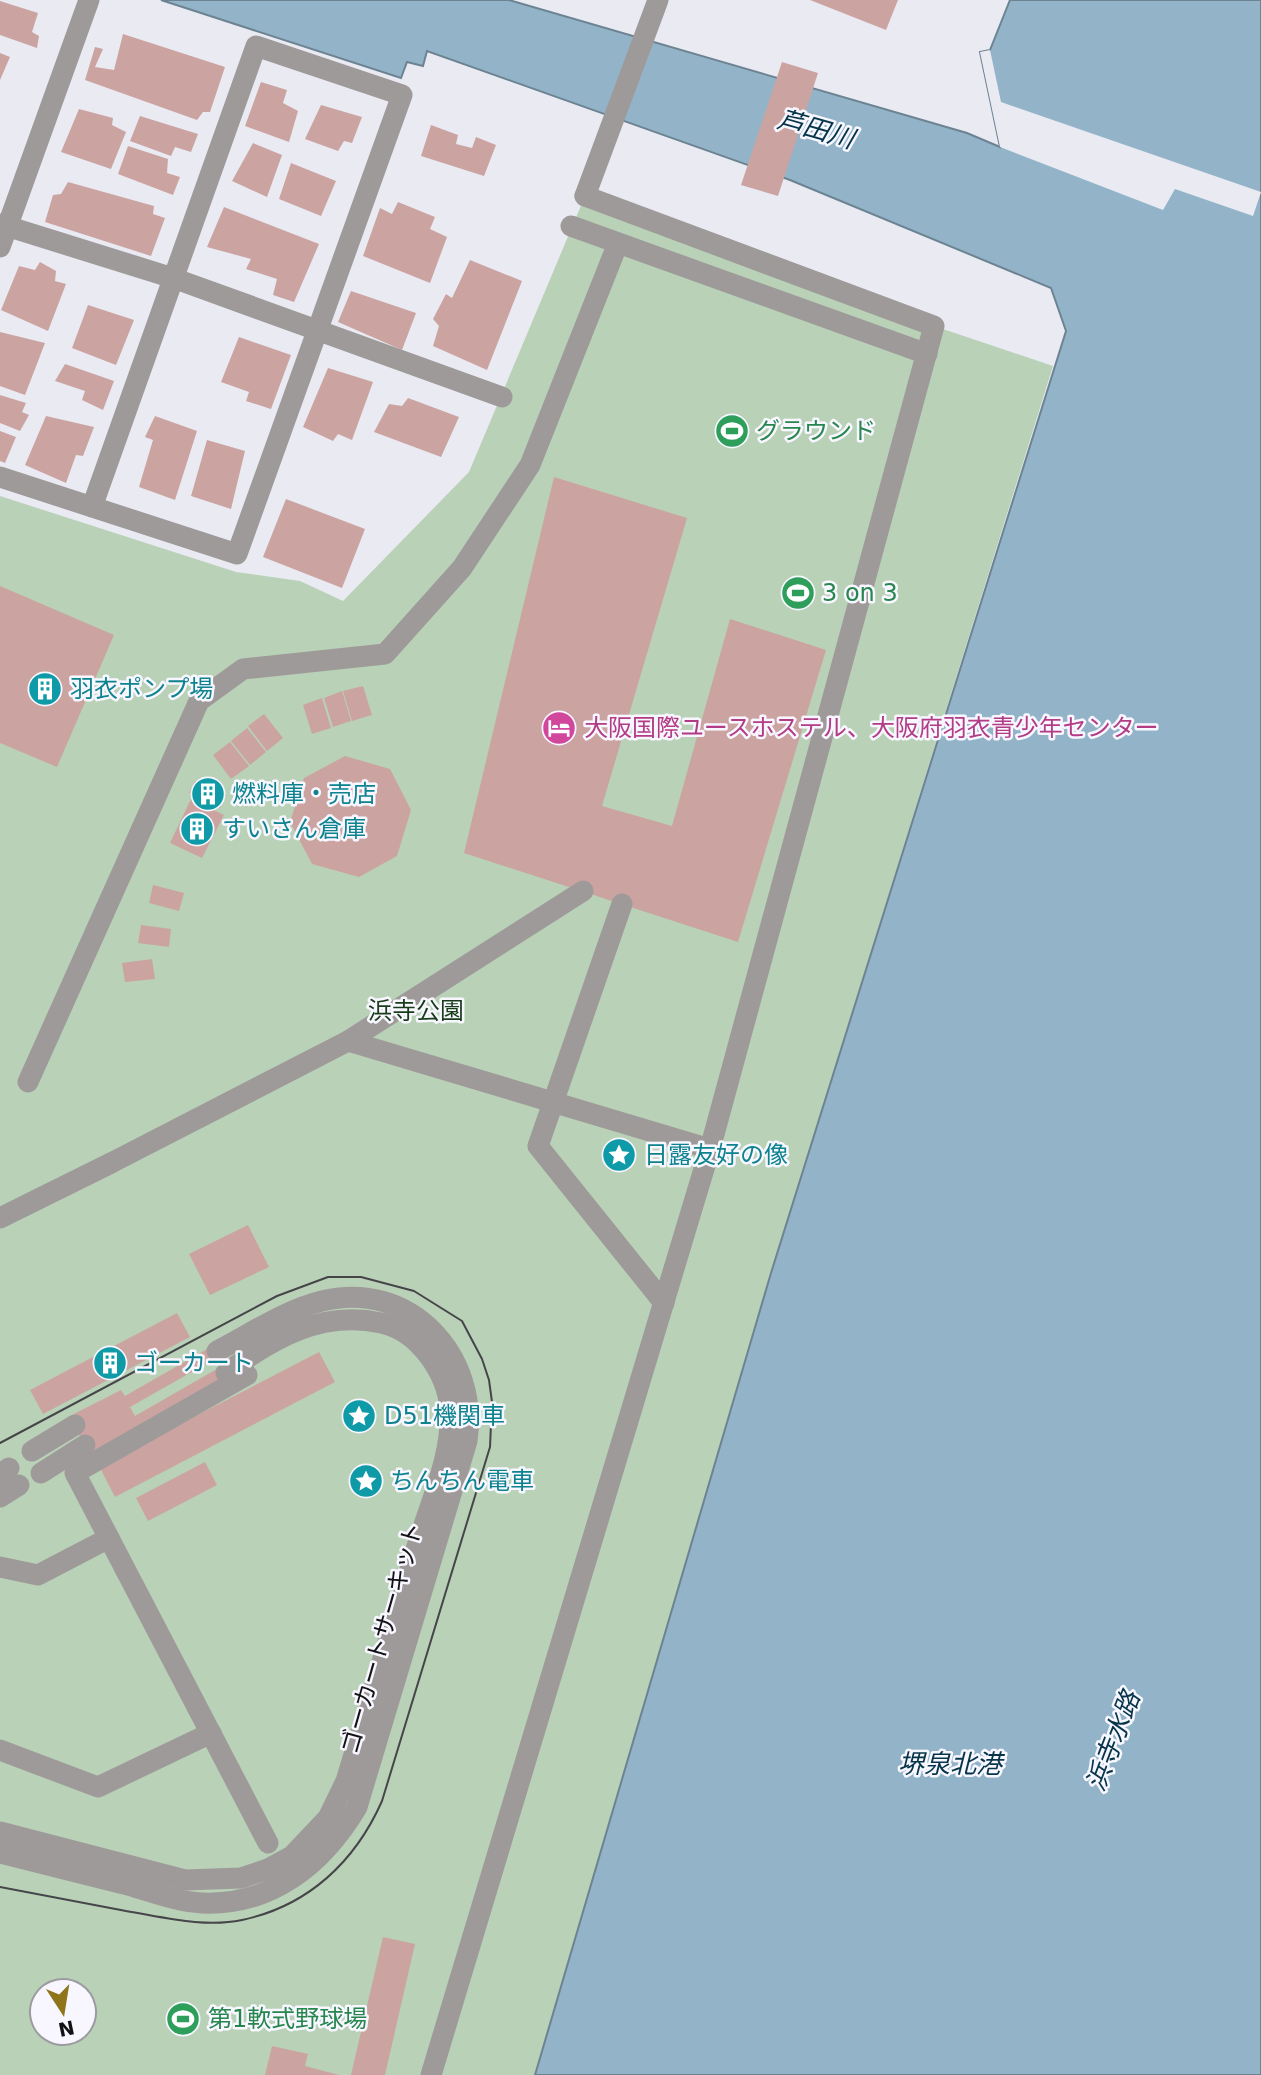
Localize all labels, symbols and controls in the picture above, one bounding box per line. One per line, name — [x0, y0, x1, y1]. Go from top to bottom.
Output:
water label: 芦田川 — [774, 104, 861, 155]
sports icon: グラウンド — [713, 412, 751, 450]
place label: グラウンド — [756, 417, 876, 445]
sports icon: 3 on 3 — [779, 574, 817, 612]
place label: 3 on 3 — [822, 579, 898, 607]
building icon: 羽衣ポンプ場 — [26, 670, 64, 708]
place label: 羽衣ポンプ場 — [70, 675, 213, 703]
hotel icon: 大阪国際ユースホステル、大阪府羽衣青少年センター — [540, 709, 578, 747]
place label: 大阪国際ユースホステル、大阪府羽衣青少年センター — [584, 714, 1159, 742]
building icon: 燃料庫・売店 — [189, 775, 227, 813]
place label: 燃料庫・売店 — [232, 780, 376, 808]
building icon: すいさん倉庫 — [178, 810, 216, 848]
place label: すいさん倉庫 — [222, 815, 366, 843]
park label: 浜寺公園 — [368, 997, 464, 1025]
place icon: 日露友好の像 — [600, 1136, 638, 1174]
place label: 日露友好の像 — [644, 1141, 788, 1169]
building icon: ゴーカート — [91, 1344, 129, 1382]
place label: ゴーカート — [134, 1349, 254, 1377]
place icon: D51機関車 — [340, 1397, 378, 1435]
place label: D51機関車 — [384, 1402, 505, 1430]
place icon: ちんちん電車 — [347, 1462, 385, 1500]
place label: ちんちん電車 — [390, 1467, 534, 1495]
street label: ゴーカートサーキット — [335, 1519, 429, 1757]
water label: 浜寺水路 — [1080, 1685, 1146, 1795]
water label: 堺泉北港 — [898, 1749, 1006, 1779]
north arrow — [28, 1977, 98, 2047]
sports icon: 第1軟式野球場 — [164, 2000, 202, 2038]
place label: 第1軟式野球場 — [208, 2005, 367, 2033]
text: N — [56, 2016, 77, 2041]

